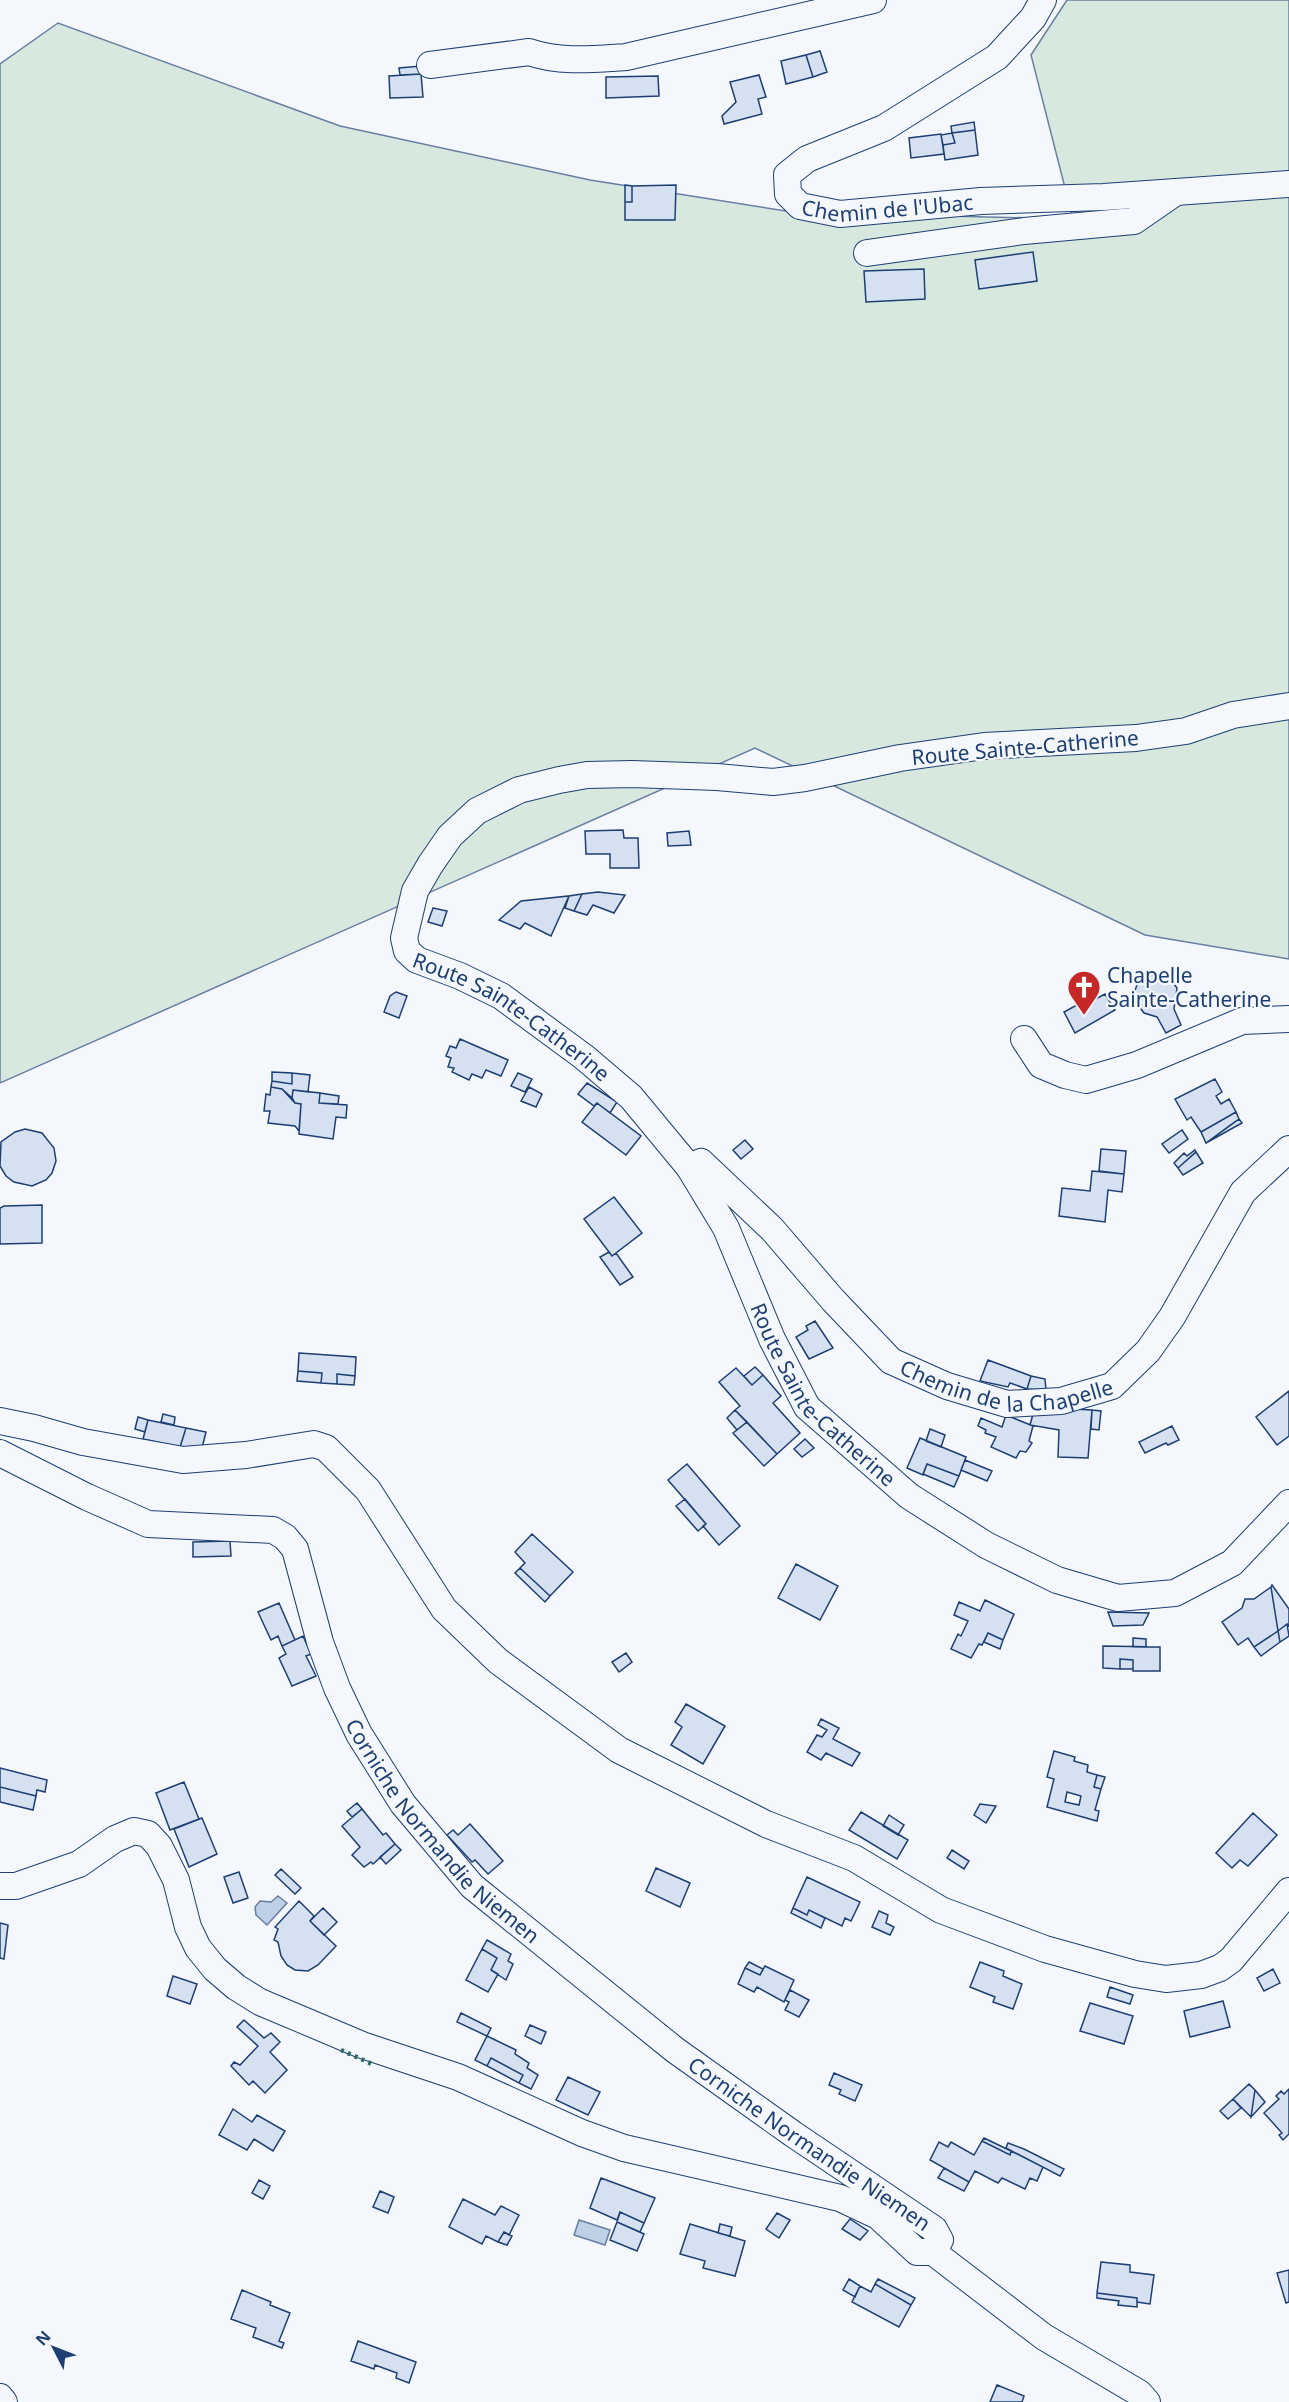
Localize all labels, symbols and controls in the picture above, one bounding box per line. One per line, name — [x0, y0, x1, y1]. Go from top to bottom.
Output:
street label: Chemin de l'Ubac — [799, 188, 974, 228]
street label: Route Sainte-Catherine — [910, 723, 1140, 771]
street label: Route Sainte-Catherine — [409, 946, 616, 1087]
place label: Chapelle Sainte-Catherine — [1107, 961, 1271, 1013]
church icon: Chapelle Sainte-Catherine — [1066, 969, 1102, 1016]
street label: Route Sainte-Catherine — [745, 1299, 902, 1492]
street label: Chemin de la Chapelle — [896, 1353, 1116, 1418]
street label: Corniche Normandie Niemen — [340, 1714, 546, 1949]
street label: Corniche Normandie Niemen — [683, 2050, 936, 2237]
north arrow — [24, 2318, 84, 2378]
text: N — [30, 2326, 55, 2350]

